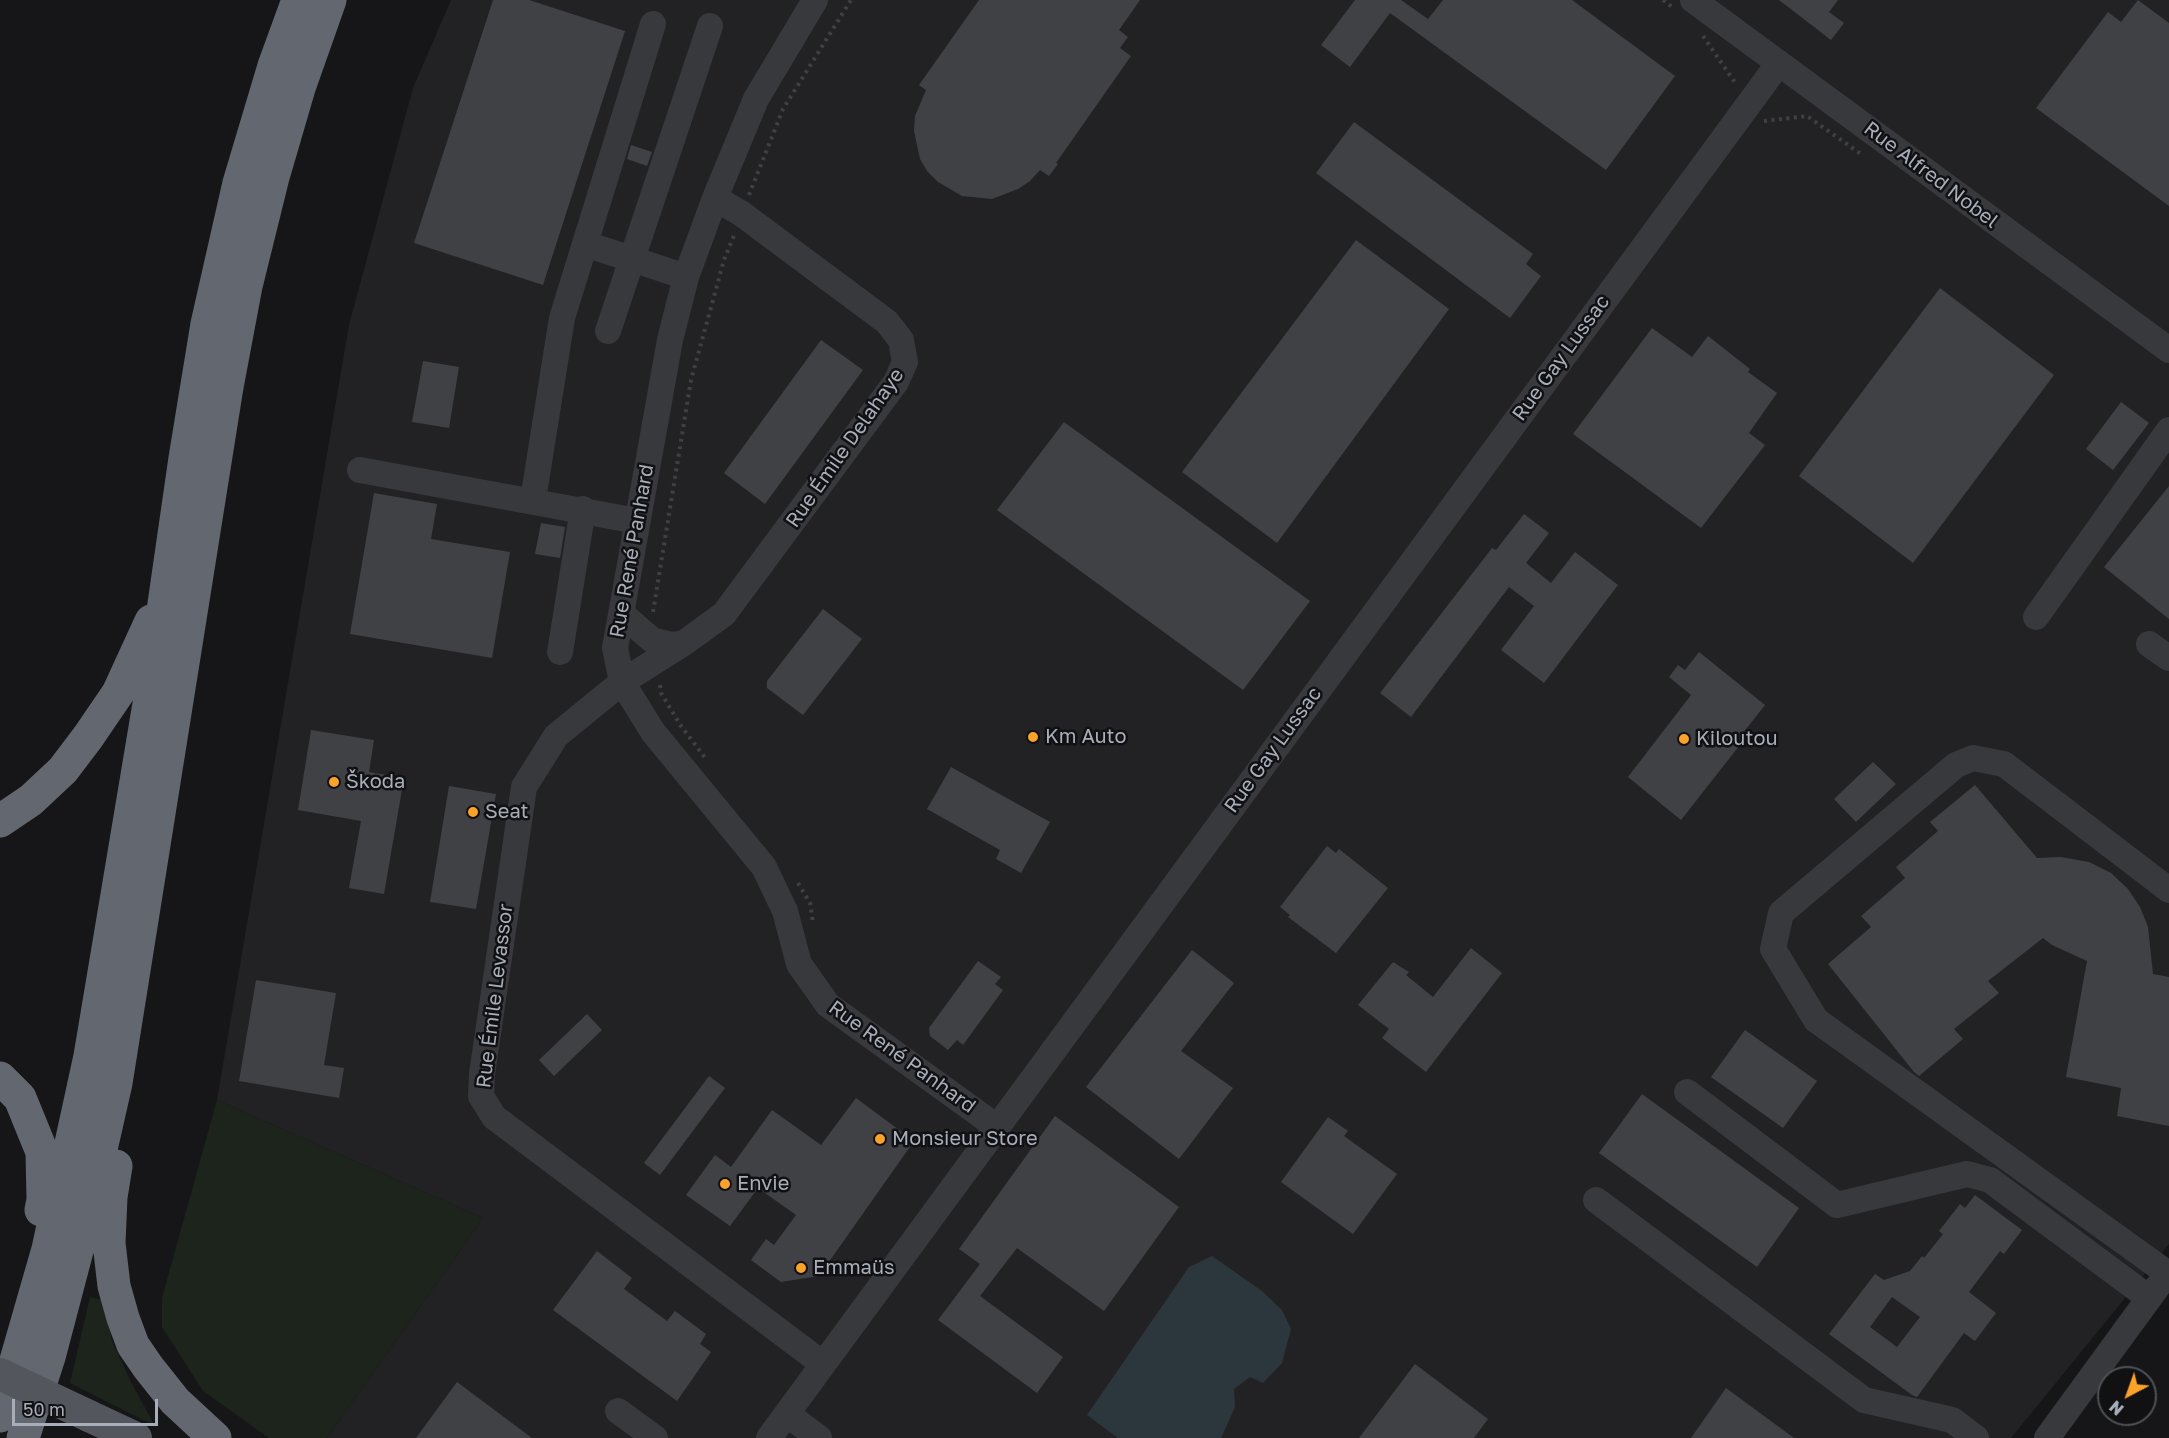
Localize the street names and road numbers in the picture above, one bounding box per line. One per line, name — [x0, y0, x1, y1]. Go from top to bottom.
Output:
street label: Rue Alfred Nobel — [1859, 117, 2003, 233]
street label: Rue Gay Lussac — [1507, 290, 1615, 426]
street label: Rue Émile Delahaye — [781, 364, 909, 532]
street label: Rue René Panhard — [605, 462, 659, 640]
street label: Rue Gay Lussac — [1219, 682, 1327, 818]
street label: Rue Émile Levassor — [472, 903, 518, 1089]
street label: Rue René Panhard — [824, 996, 980, 1118]

